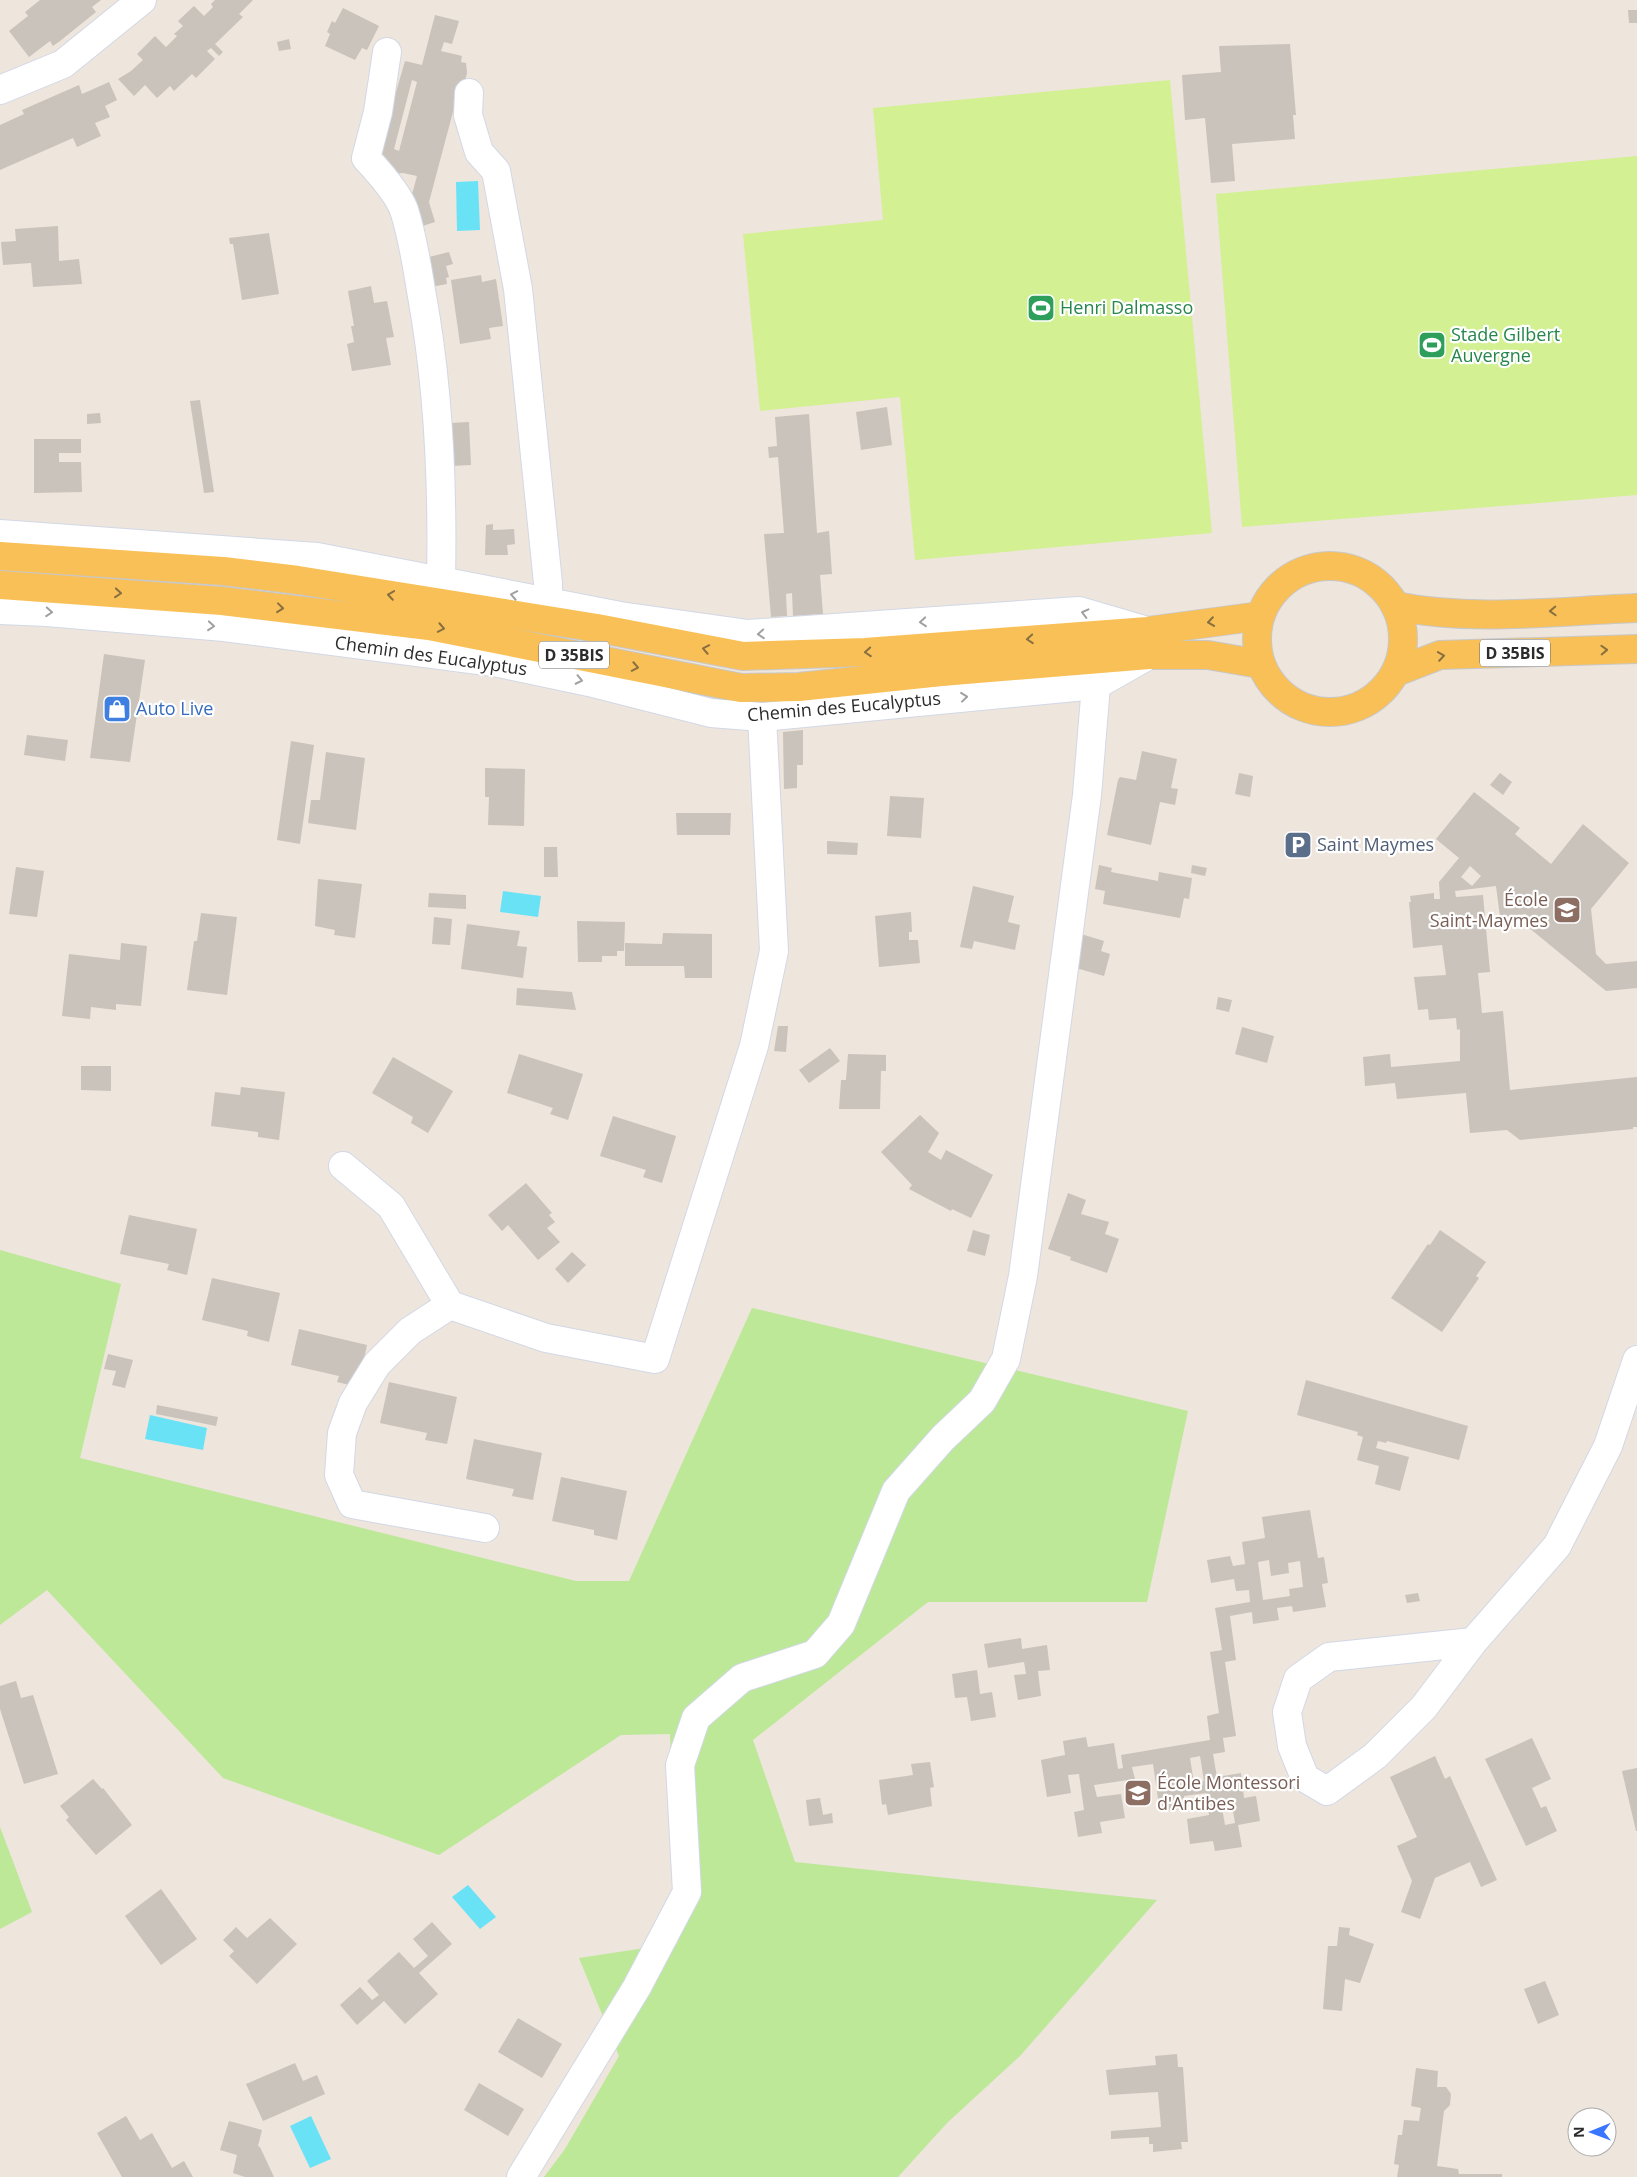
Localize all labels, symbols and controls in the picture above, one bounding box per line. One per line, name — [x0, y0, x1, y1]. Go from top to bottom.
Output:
sports icon: Henri Dalmasso — [1026, 293, 1056, 323]
place label: Henri Dalmasso — [1060, 295, 1193, 319]
place label: Stade Gilbert Auvergne — [1451, 322, 1560, 367]
sports icon: Stade Gilbert Auvergne — [1417, 330, 1447, 360]
one-way arrow — [115, 587, 123, 598]
one-way arrow — [386, 590, 395, 600]
one-way arrow — [510, 590, 518, 601]
one-way arrow — [277, 602, 285, 613]
one-way arrow — [1549, 606, 1557, 617]
one-way arrow — [45, 607, 53, 618]
one-way arrow — [1080, 608, 1089, 619]
one-way arrow — [918, 616, 926, 627]
one-way arrow — [1207, 616, 1215, 627]
one-way arrow — [207, 620, 215, 631]
one-way arrow — [437, 623, 446, 633]
one-way arrow — [756, 628, 764, 639]
street label: Chemin des Eucalyptus — [333, 630, 529, 680]
one-way arrow — [1025, 634, 1033, 645]
road number: D 35BIS — [1480, 640, 1550, 666]
road number: D 35BIS — [539, 642, 609, 668]
one-way arrow — [701, 644, 710, 655]
one-way arrow — [1600, 645, 1608, 655]
one-way arrow — [863, 646, 871, 657]
one-way arrow — [1437, 652, 1446, 662]
one-way arrow — [631, 661, 639, 672]
one-way arrow — [574, 674, 583, 685]
street label: Chemin des Eucalyptus — [746, 686, 942, 726]
one-way arrow — [960, 692, 968, 703]
shop icon: Auto Live — [102, 694, 132, 724]
place label: Auto Live — [136, 696, 213, 720]
parking icon: Saint Maymes — [1283, 830, 1313, 860]
place label: Saint Maymes — [1317, 832, 1434, 856]
place label: École Saint-Maymes — [1430, 887, 1548, 932]
school or university icon: École Saint-Maymes — [1552, 895, 1582, 925]
place label: École Montessori d'Antibes — [1157, 1770, 1300, 1815]
school or university icon: École Montessori d'Antibes — [1123, 1778, 1153, 1808]
north arrow — [1567, 2107, 1617, 2157]
text: N — [1569, 2126, 1588, 2138]

